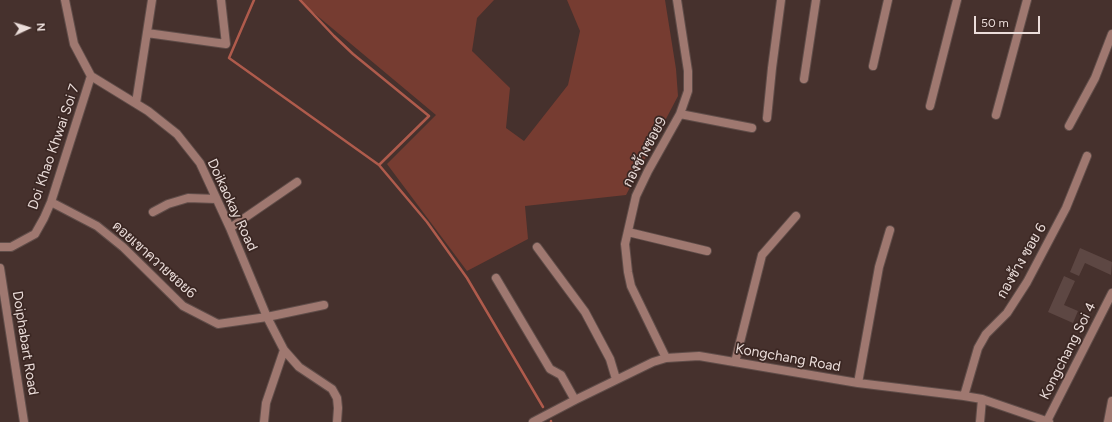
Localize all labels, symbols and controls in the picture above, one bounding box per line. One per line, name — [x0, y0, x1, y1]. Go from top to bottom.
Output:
north arrow — [8, 8, 48, 48]
scale bar — [976, 8, 1042, 34]
text: 50 m — [981, 16, 1009, 30]
text: N — [34, 22, 47, 32]
street label: Doi Khao Khwai Soi 7 — [25, 82, 83, 212]
street label: กองช้างซอย9 — [619, 114, 671, 190]
street label: Doikaokay Road — [203, 156, 261, 254]
street label: ดอยเขาควายซอย6 — [109, 218, 199, 302]
street label: กองช้าง ซอย 6 — [994, 220, 1050, 302]
street label: Doiphabart Road — [8, 290, 42, 396]
street label: Kongchang Soi 4 — [1036, 300, 1100, 402]
street label: Kongchang Road — [734, 340, 842, 376]

